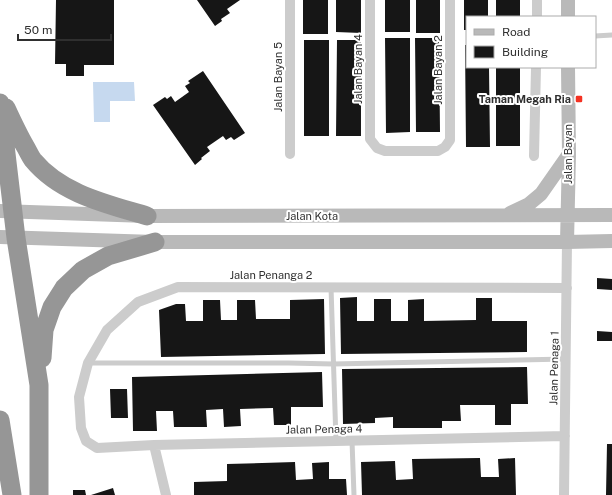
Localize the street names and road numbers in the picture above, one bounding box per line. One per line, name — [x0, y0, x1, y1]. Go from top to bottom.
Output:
street label: Jalan Bayan 4 — [352, 34, 364, 104]
street label: Jalan Bayan 2 — [432, 35, 444, 105]
street label: Jalan Bayan 5 — [272, 42, 284, 112]
street label: Jalan Bayan — [562, 124, 574, 184]
street label: Jalan Kota — [286, 210, 338, 222]
street label: Jalan Penanga 2 — [230, 269, 313, 281]
street label: Jalan Penaga 1 — [547, 331, 561, 405]
street label: Jalan Penaga 4 — [286, 422, 363, 436]

